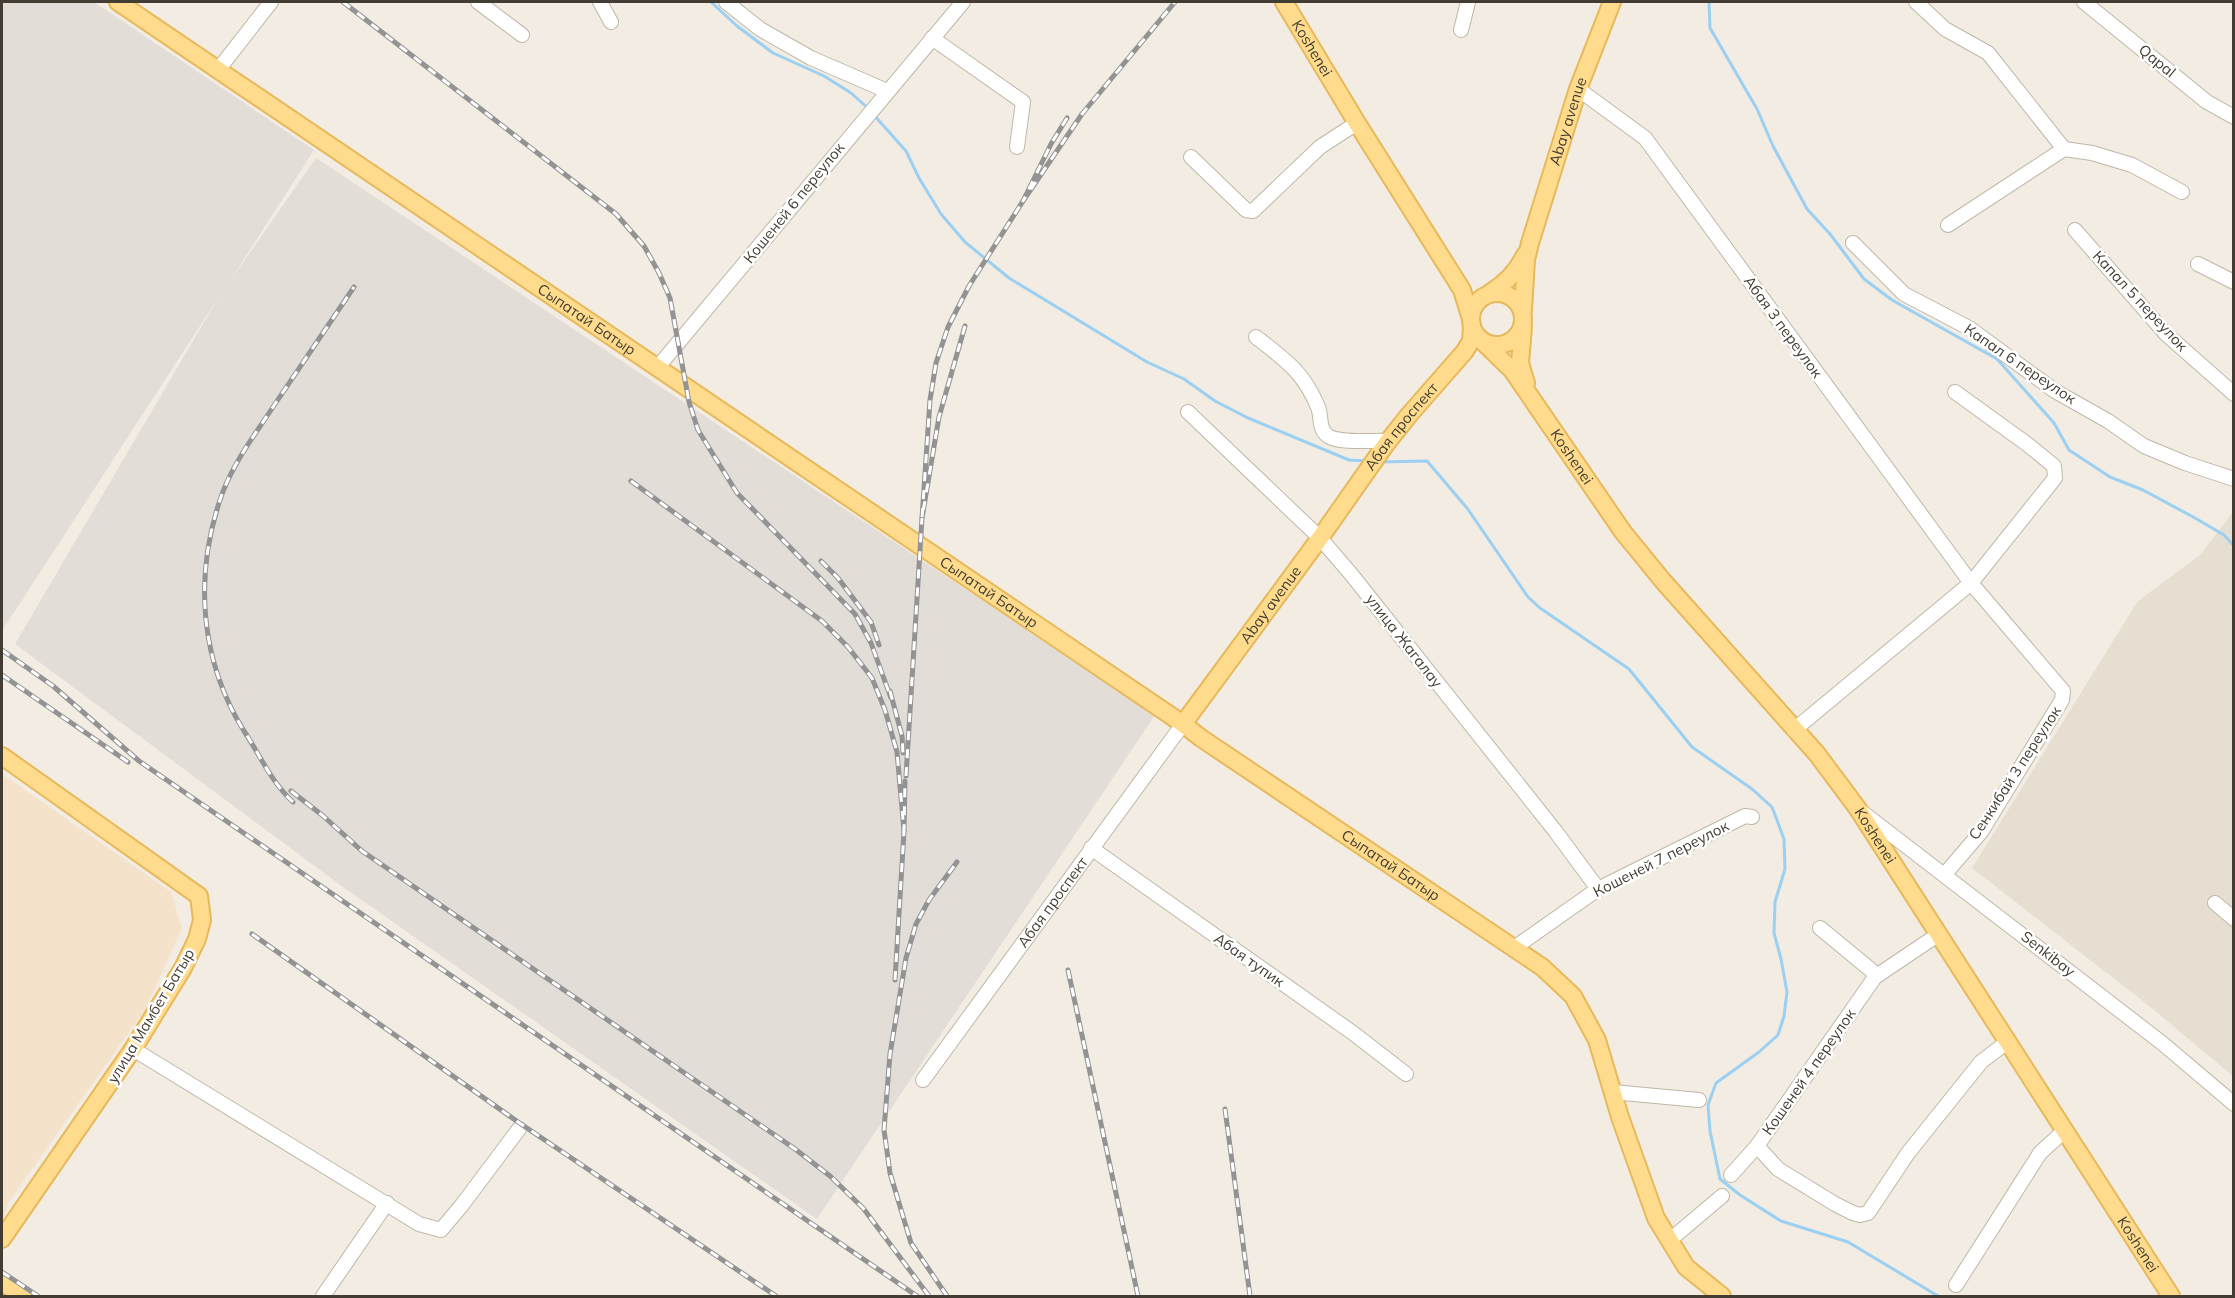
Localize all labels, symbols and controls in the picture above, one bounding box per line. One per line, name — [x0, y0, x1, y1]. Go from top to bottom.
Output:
street label: Koshenei — [1288, 16, 1337, 80]
street label: Qapal — [2135, 40, 2180, 81]
street label: Abay avenue — [1545, 74, 1591, 168]
street label: Кошеней 6 переулок — [739, 138, 849, 267]
street label: Капал 5 переулок — [2089, 246, 2192, 356]
street label: Абая 3 переулок — [1740, 272, 1827, 382]
street label: Сыпатай Батыр — [534, 279, 640, 359]
street label: Капал 6 переулок — [1961, 319, 2080, 408]
street label: Абая проспект — [1360, 378, 1442, 474]
street label: Koshenei — [1546, 425, 1598, 488]
street label: Сыпатай Батыр — [936, 552, 1042, 632]
street label: Abay avenue — [1236, 562, 1305, 647]
street label: улица Жагалау — [1362, 590, 1447, 691]
street label: Сенкибай 3 переулок — [1964, 701, 2066, 843]
street label: Koshenei — [1851, 804, 1900, 867]
street label: Кошеней 7 переулок — [1590, 816, 1733, 901]
street label: Сыпатай Батыр — [1338, 825, 1444, 905]
street label: Абая проспект — [1013, 853, 1092, 951]
street label: Senkibay — [2017, 927, 2079, 981]
street label: Абая тупик — [1210, 928, 1289, 991]
street label: улица Мамбет Батыр — [103, 945, 198, 1087]
street label: Кошеней 4 переулок — [1758, 1004, 1860, 1139]
street label: Koshenei — [2113, 1213, 2163, 1276]

